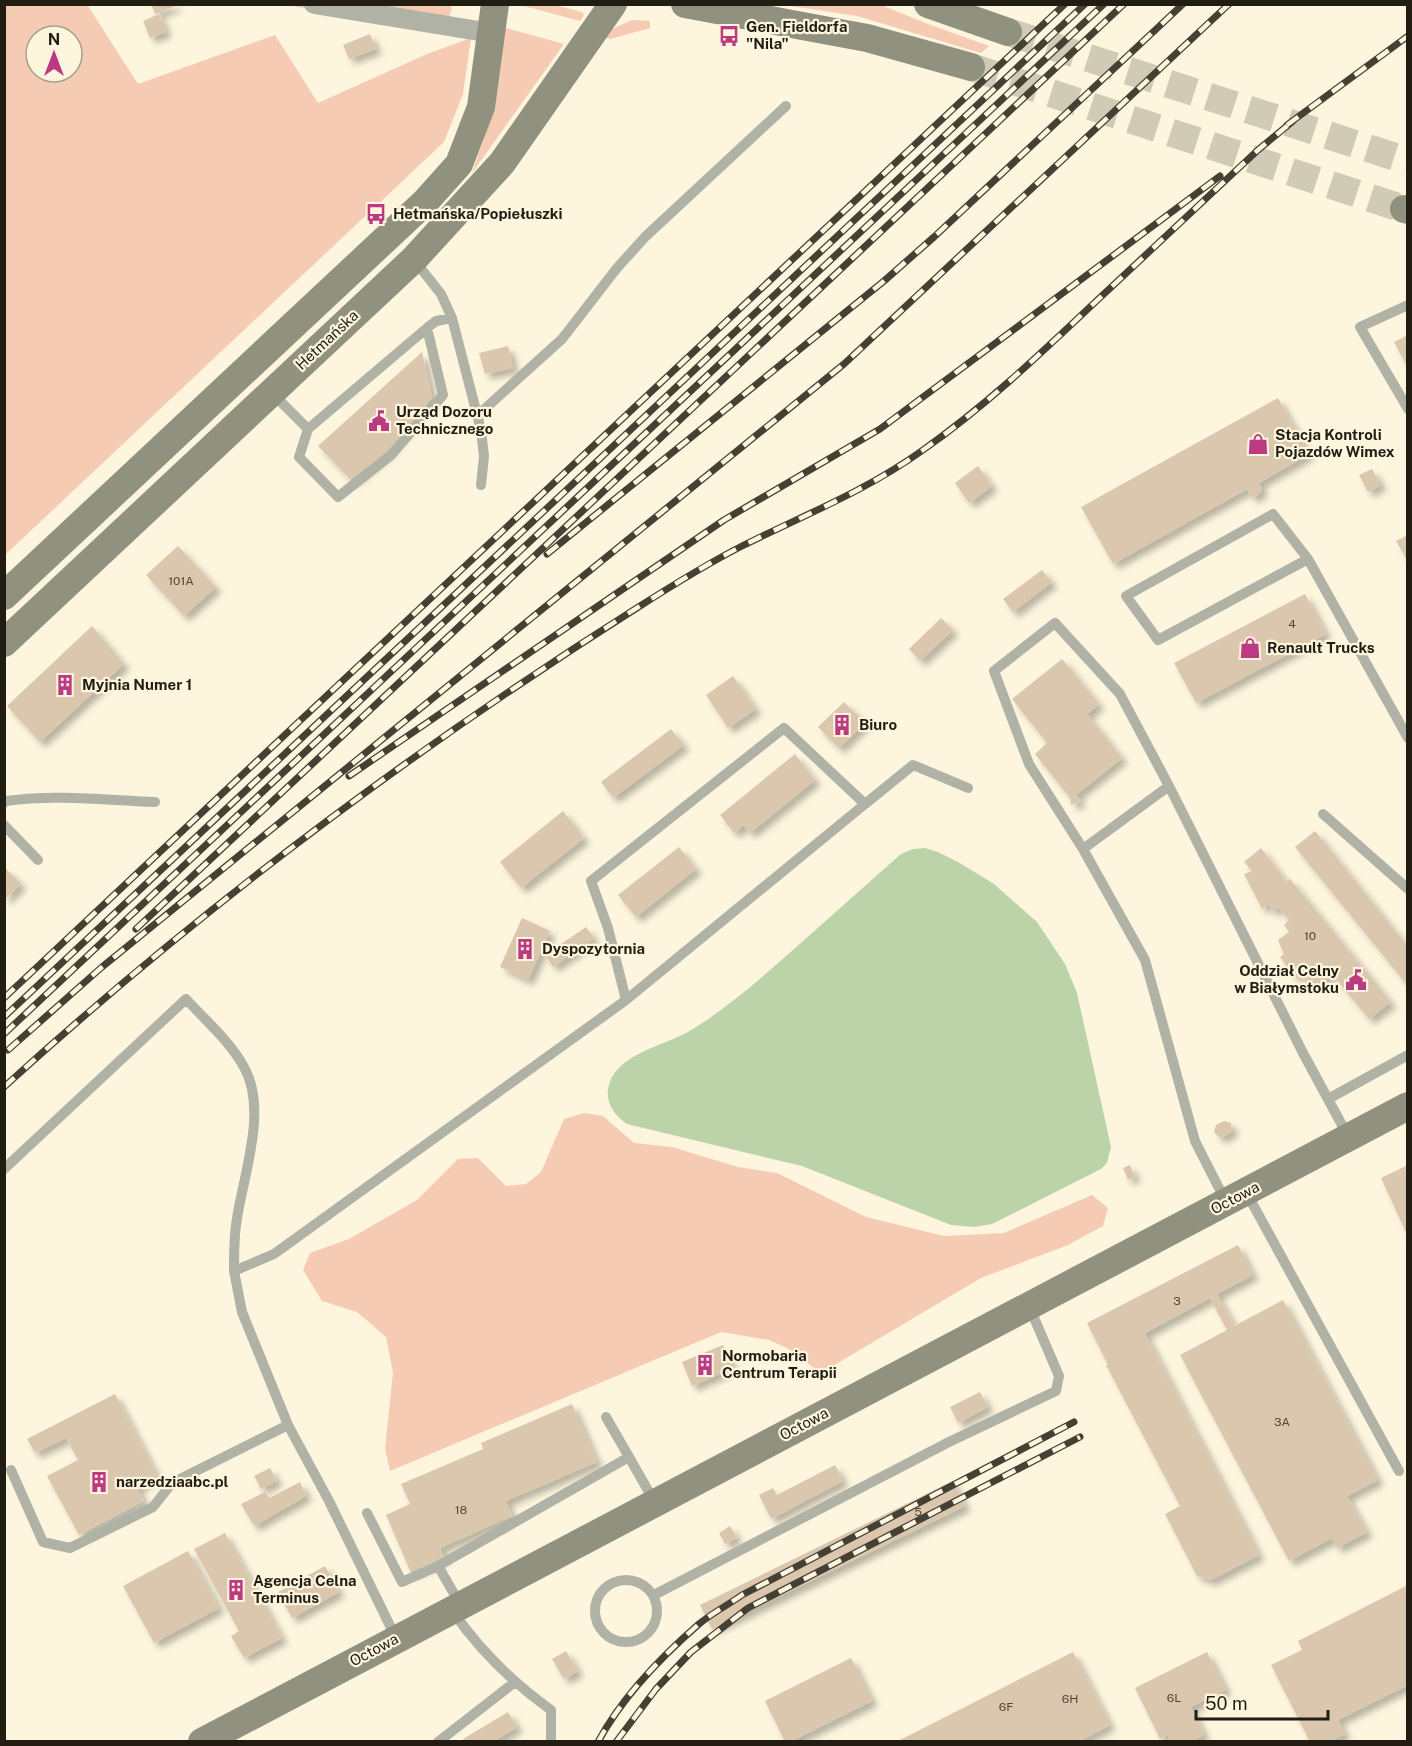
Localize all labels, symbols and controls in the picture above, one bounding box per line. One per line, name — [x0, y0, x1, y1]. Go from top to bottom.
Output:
place label: Gen. Fieldorfa "Nila" — [746, 18, 847, 52]
north arrow — [24, 24, 84, 84]
bus stop icon: Gen. Fieldorfa "Nila" — [717, 24, 741, 48]
text: N — [48, 30, 60, 49]
bus stop icon: Hetmańska/Popiełuszki — [364, 202, 388, 226]
place label: Hetmańska/Popiełuszki — [393, 205, 563, 222]
street label: Hetmańska — [292, 306, 361, 373]
place label: Urząd Dozoru Technicznego — [396, 403, 494, 437]
public building icon: Urząd Dozoru Technicznego — [367, 409, 391, 433]
place label: Stacja Kontroli Pojazdów Wimex — [1275, 426, 1395, 460]
shop icon: Stacja Kontroli Pojazdów Wimex — [1246, 432, 1270, 456]
house number: 101A — [168, 574, 194, 588]
house number: 4 — [1288, 617, 1296, 631]
shop icon: Renault Trucks — [1238, 636, 1262, 660]
place label: Renault Trucks — [1267, 639, 1375, 656]
building icon: Myjnia Numer 1 — [53, 673, 77, 697]
place label: Myjnia Numer 1 — [82, 676, 192, 693]
building icon: Biuro — [830, 713, 854, 737]
place label: Biuro — [859, 716, 897, 733]
house number: 10 — [1304, 929, 1316, 943]
building icon: Dyspozytornia — [513, 937, 537, 961]
place label: Dyspozytornia — [542, 940, 645, 957]
place label: Oddział Celny w Białymstoku — [1234, 962, 1340, 996]
public building icon: Oddział Celny w Białymstoku — [1344, 968, 1368, 992]
street label: Octowa — [1208, 1178, 1262, 1217]
house number: 3 — [1173, 1294, 1181, 1308]
place label: Normobaria Centrum Terapii — [722, 1347, 837, 1381]
building icon: Normobaria Centrum Terapii — [693, 1353, 717, 1377]
street label: Octowa — [777, 1404, 831, 1443]
house number: 3A — [1274, 1415, 1291, 1429]
building icon: narzedziaabc.pl — [87, 1470, 111, 1494]
place label: narzedziaabc.pl — [116, 1473, 229, 1490]
house number: 18 — [455, 1503, 468, 1517]
house number: 5 — [914, 1505, 922, 1519]
place label: Agencja Celna Terminus — [253, 1572, 357, 1606]
building icon: Agencja Celna Terminus — [224, 1578, 248, 1602]
street label: Octowa — [347, 1630, 401, 1669]
scale bar — [1196, 1683, 1328, 1721]
house number: 6L — [1167, 1691, 1181, 1705]
house number: 6H — [1062, 1692, 1078, 1706]
text: 50 m — [1205, 1693, 1248, 1714]
house number: 6F — [999, 1700, 1013, 1714]

